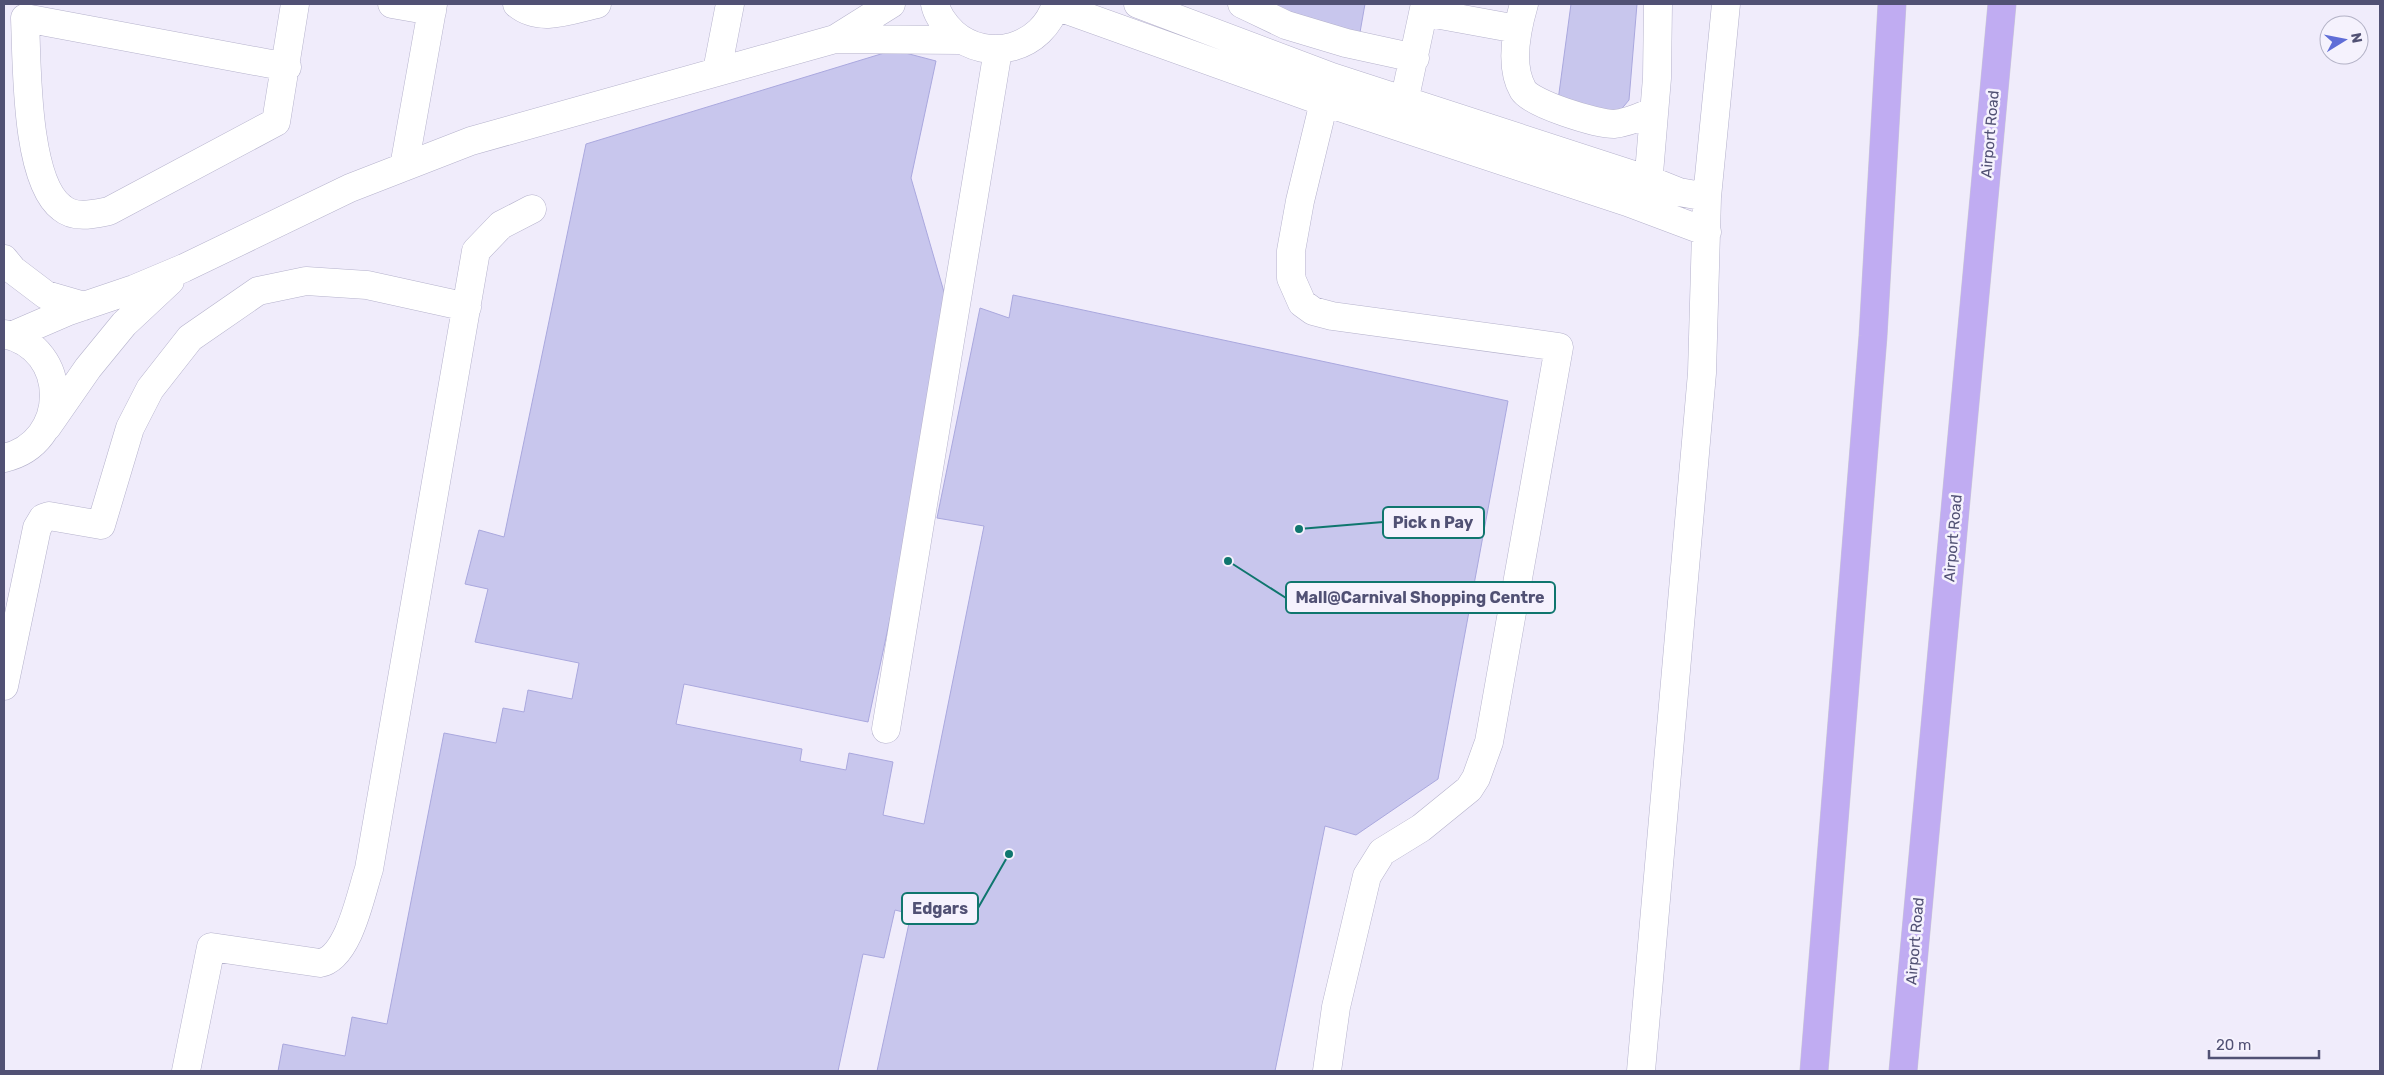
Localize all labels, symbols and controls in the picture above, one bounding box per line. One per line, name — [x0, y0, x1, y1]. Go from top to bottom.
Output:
north arrow — [2319, 15, 2369, 65]
text: N — [2347, 31, 2366, 44]
street label: Airport Road — [1977, 90, 2003, 178]
street label: Airport Road — [1940, 494, 1966, 582]
callout: Pick n Pay — [1383, 507, 1484, 538]
text: Pick n Pay — [1393, 513, 1474, 532]
callout: Mall@Carnival Shopping Centre — [1286, 582, 1555, 613]
text: Mall@Carnival Shopping Centre — [1295, 588, 1545, 607]
callout: Edgars — [902, 893, 978, 924]
street label: Airport Road — [1902, 897, 1928, 985]
text: Edgars — [912, 899, 968, 918]
scale bar — [2209, 1028, 2319, 1060]
text: 20 m — [2216, 1036, 2251, 1054]

